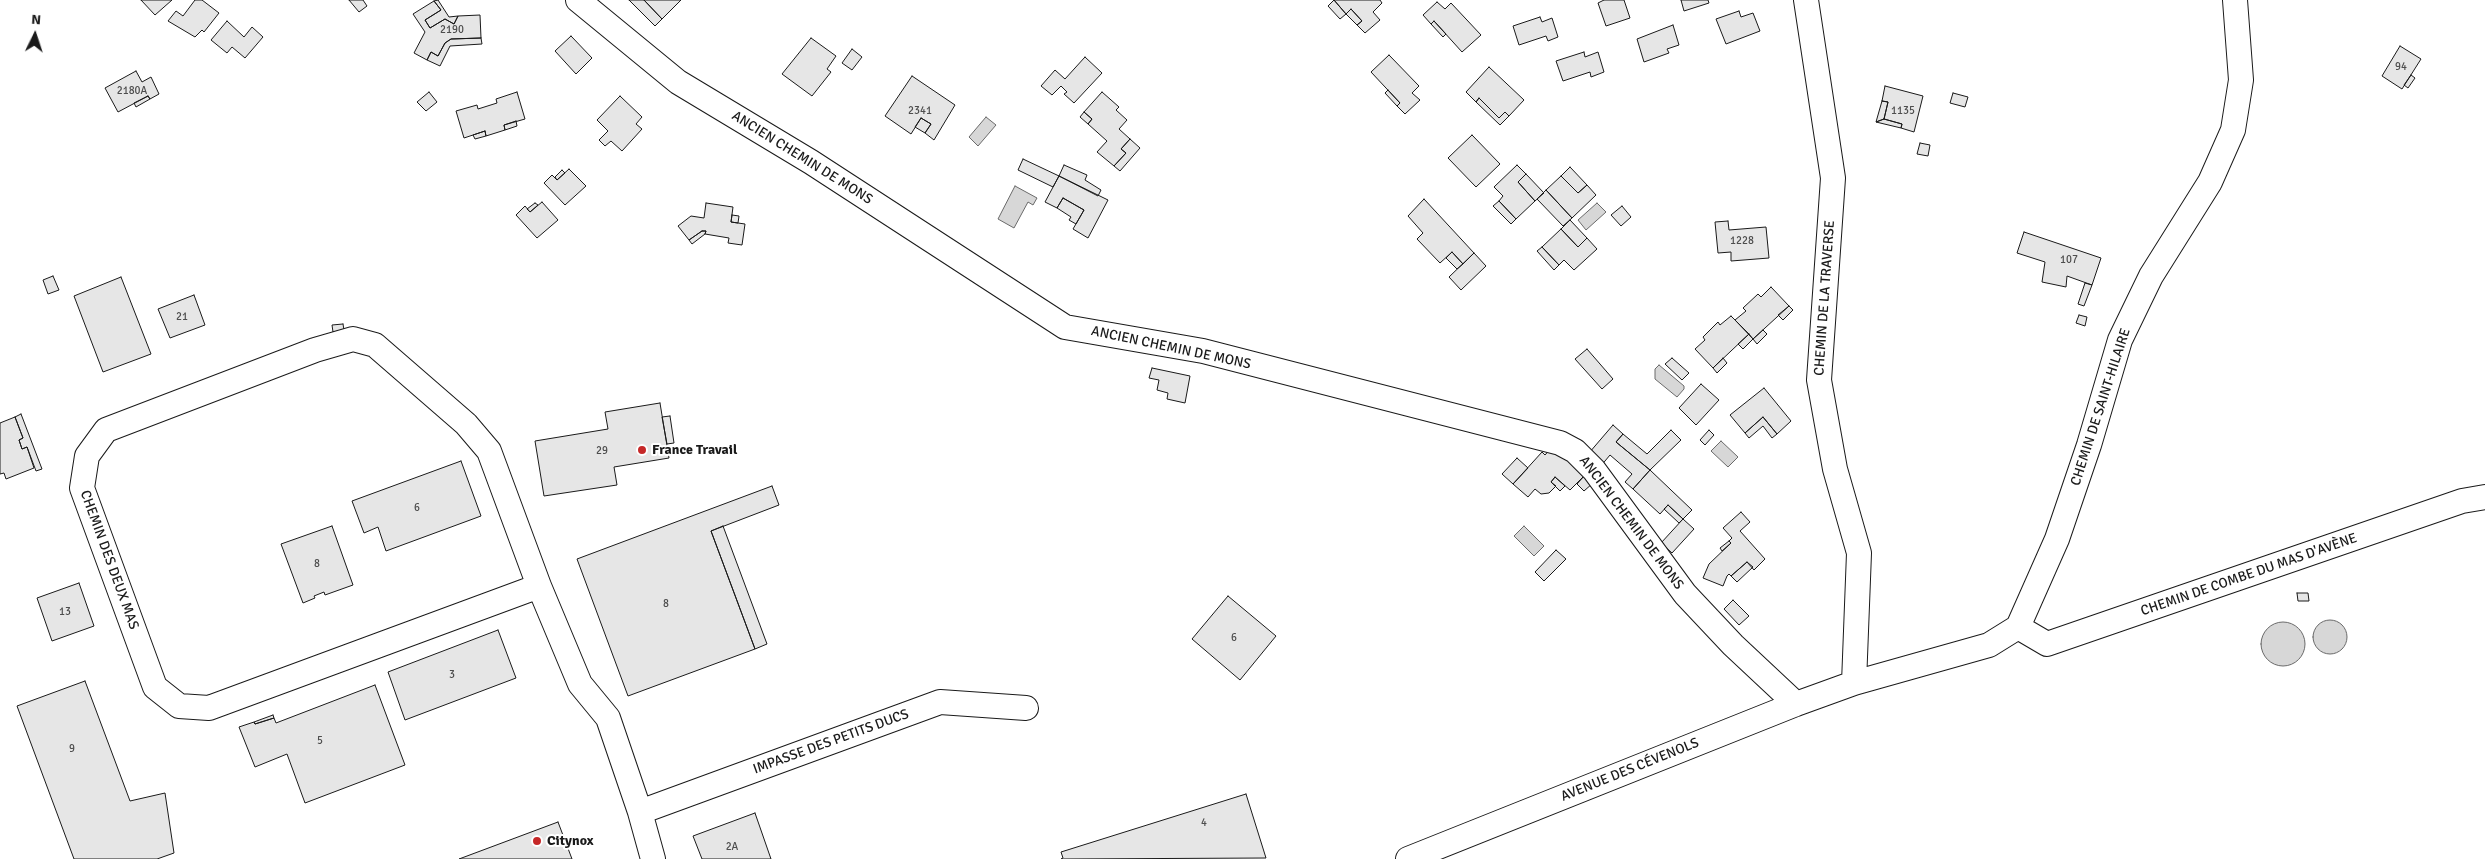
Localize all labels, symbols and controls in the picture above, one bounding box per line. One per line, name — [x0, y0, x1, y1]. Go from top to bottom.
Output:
north arrow — [10, 10, 60, 60]
text: N — [31, 11, 42, 28]
house number: 2190 — [440, 23, 464, 37]
house number: 94 — [2395, 60, 2407, 74]
house number: 2180A — [117, 84, 147, 98]
house number: 2341 — [908, 104, 932, 118]
house number: 1135 — [1891, 104, 1915, 118]
street label: ANCIEN CHEMIN DE MONS — [728, 108, 876, 208]
street label: CHEMIN DE LA TRAVERSE — [1811, 220, 1839, 376]
house number: 1228 — [1730, 234, 1754, 248]
house number: 107 — [2060, 253, 2078, 267]
house number: 21 — [176, 310, 188, 324]
street label: ANCIEN CHEMIN DE MONS — [1090, 323, 1252, 373]
street label: CHEMIN DE SAINT-HILAIRE — [2068, 326, 2134, 488]
place label: France Travail — [652, 442, 737, 458]
house number: 29 — [596, 444, 608, 458]
marker: France Travail — [636, 444, 648, 456]
street label: ANCIEN CHEMIN DE MONS — [1575, 453, 1687, 593]
street label: CHEMIN DES DEUX MAS — [76, 488, 142, 632]
house number: 6 — [414, 501, 420, 515]
street label: CHEMIN DE COMBE DU MAS D'AVÈNE — [2139, 530, 2359, 620]
house number: 8 — [314, 557, 320, 571]
house number: 8 — [663, 597, 669, 611]
house number: 13 — [59, 605, 71, 619]
house number: 6 — [1231, 631, 1237, 645]
house number: 3 — [449, 668, 455, 682]
street label: IMPASSE DES PETITS DUCS — [751, 706, 911, 778]
house number: 5 — [317, 734, 323, 748]
street label: AVENUE DES CÉVENOLS — [1558, 735, 1702, 805]
house number: 9 — [69, 742, 75, 756]
house number: 4 — [1201, 816, 1207, 830]
place label: Citynox — [547, 833, 594, 849]
marker: Citynox — [531, 835, 543, 847]
house number: 2A — [726, 840, 738, 854]

